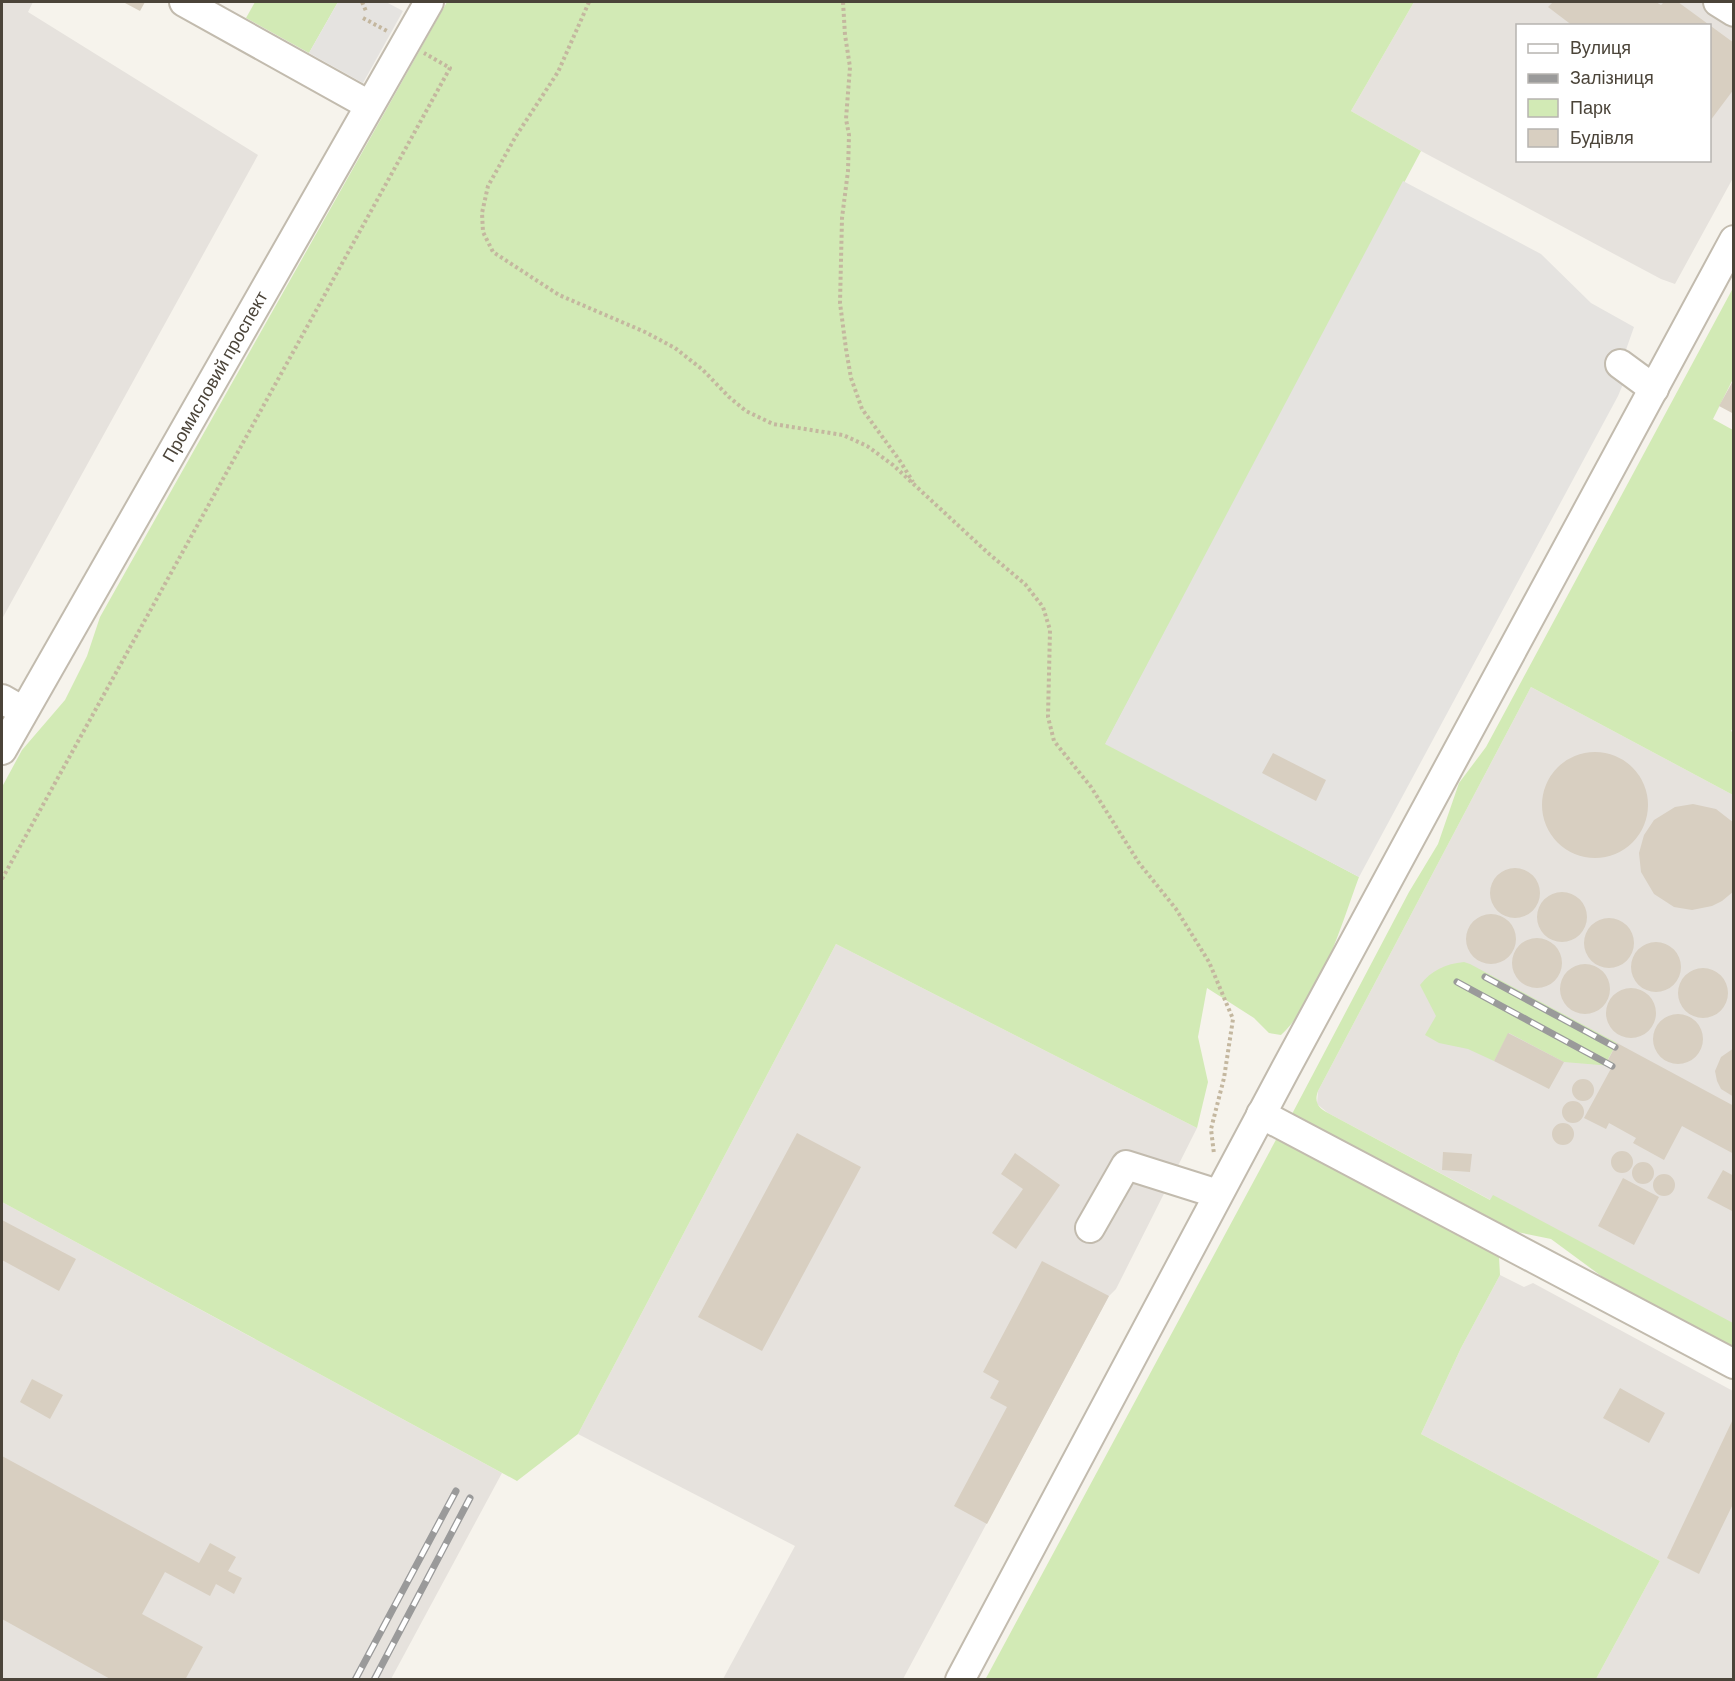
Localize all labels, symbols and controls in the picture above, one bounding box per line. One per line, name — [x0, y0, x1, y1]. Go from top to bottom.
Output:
legend — [1516, 24, 1711, 162]
text: Вулиця — [1570, 36, 1631, 58]
text: Залізниця — [1570, 66, 1654, 88]
text: Парк — [1570, 96, 1611, 118]
text: Будівля — [1570, 126, 1634, 148]
street label: Промисловий проспект — [157, 287, 272, 465]

